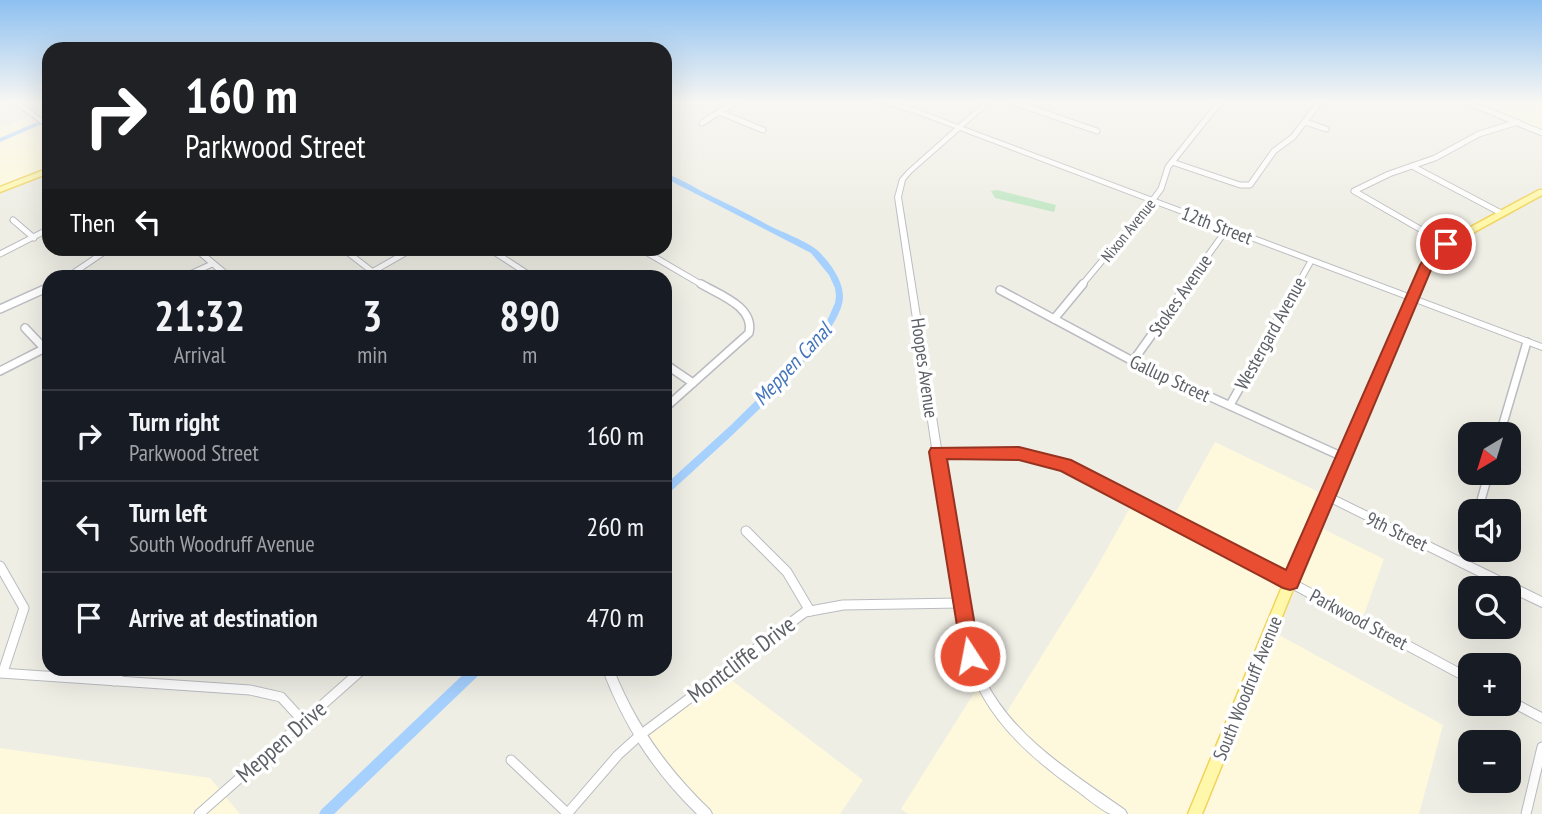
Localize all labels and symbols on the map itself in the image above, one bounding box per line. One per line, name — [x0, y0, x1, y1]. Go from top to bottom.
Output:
street label: Nixon Avenue — [1096, 194, 1160, 266]
street label: 12th Street — [1178, 201, 1257, 250]
pin — [1416, 214, 1476, 274]
street label: Stokes Avenue — [1143, 249, 1217, 341]
street label: Westergard Avenue — [1229, 272, 1311, 394]
water label: Meppen Canal — [747, 316, 838, 411]
street label: Hoopes Avenue — [906, 316, 944, 420]
street label: Gallup Street — [1126, 349, 1215, 407]
north arrow — [1458, 422, 1521, 485]
street label: 9th Street — [1362, 506, 1432, 556]
street label: Parkwood Street — [1306, 583, 1413, 655]
street label: Montcliffe Drive — [681, 609, 801, 709]
street label: South Woodruff Avenue — [1207, 612, 1287, 764]
position arrow — [933, 619, 1007, 693]
street label: Meppen Drive — [230, 694, 332, 788]

